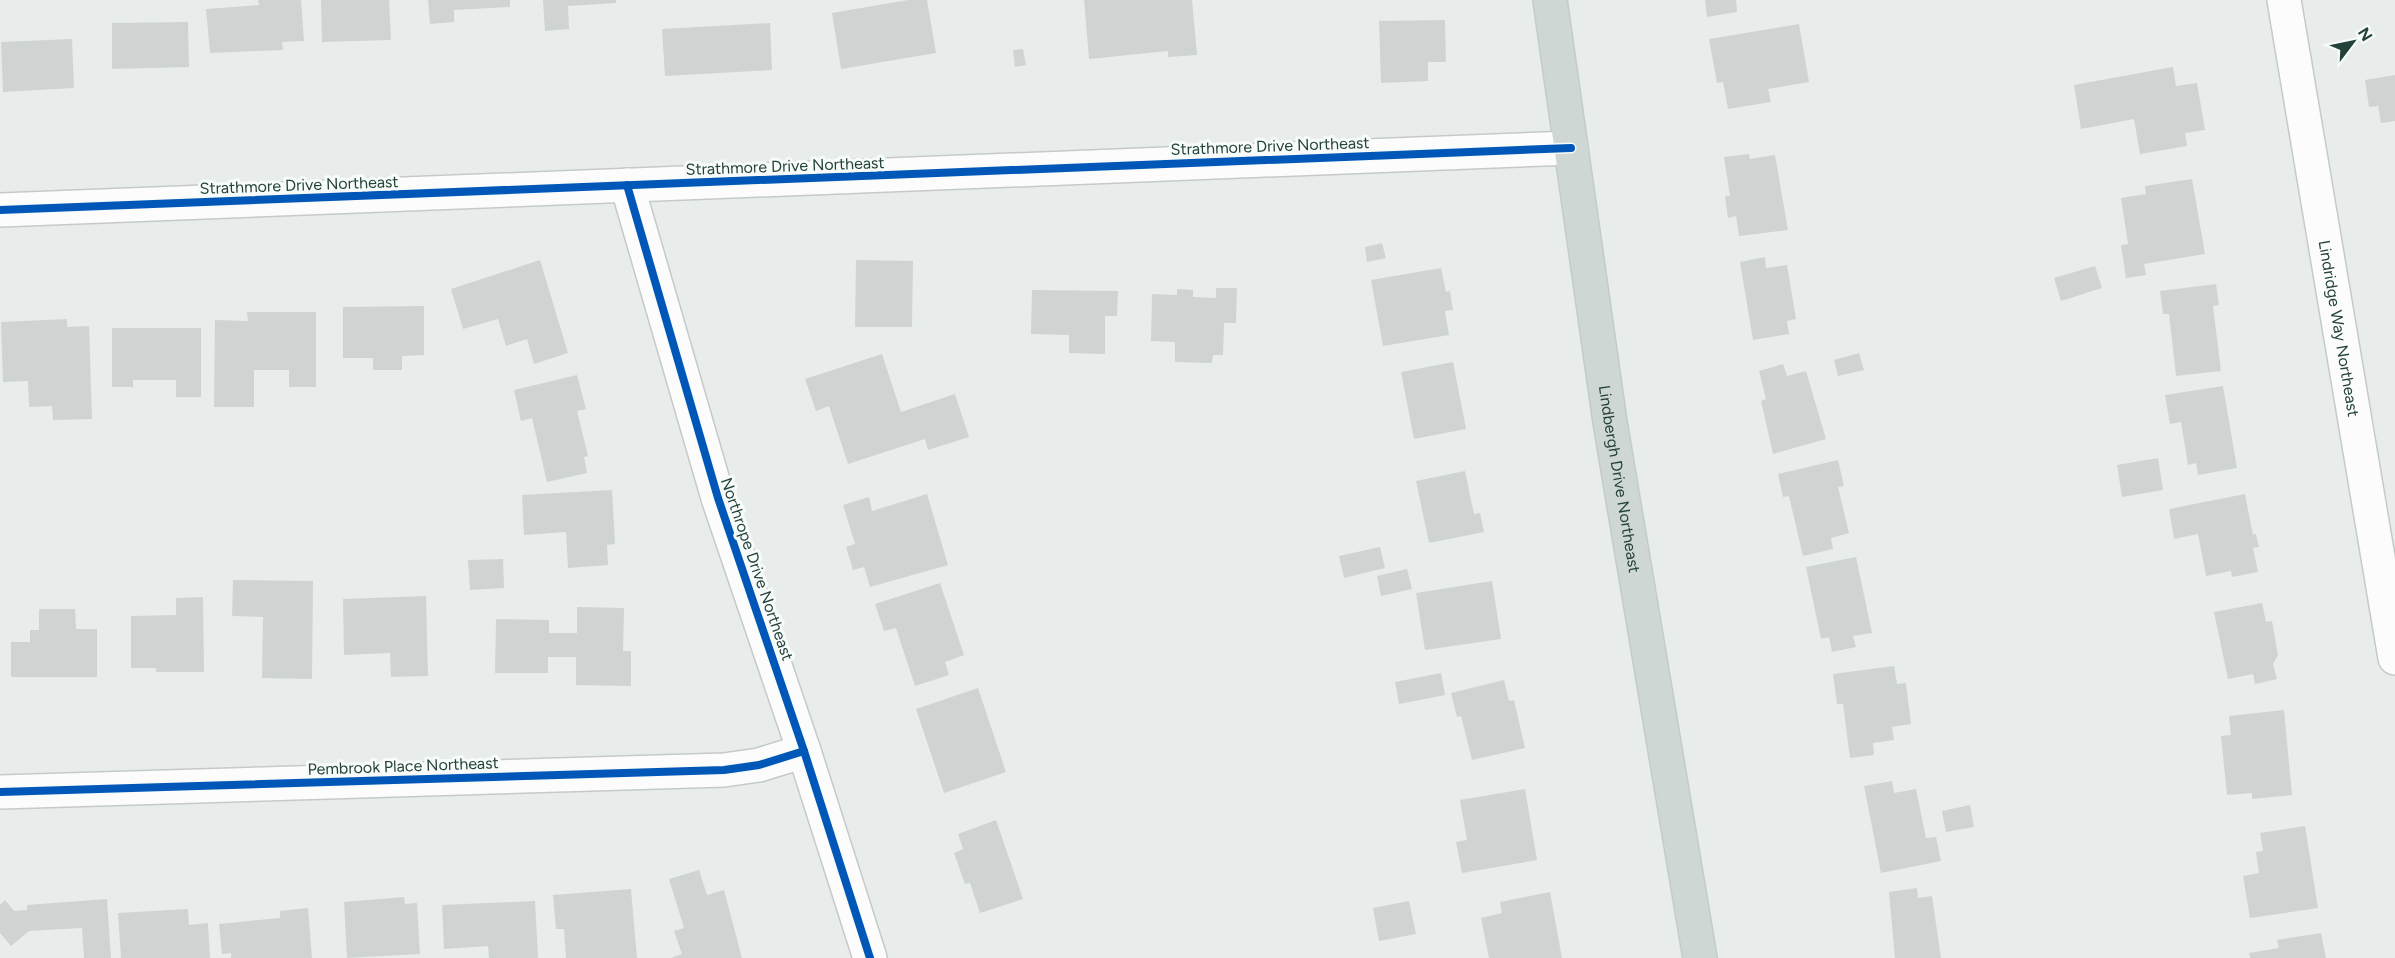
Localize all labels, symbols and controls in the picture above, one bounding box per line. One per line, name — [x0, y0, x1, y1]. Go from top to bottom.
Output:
north arrow — [2323, 12, 2383, 72]
text: N — [2354, 24, 2377, 45]
street label: Strathmore Drive Northeast — [1170, 133, 1370, 159]
street label: Strathmore Drive Northeast — [685, 153, 885, 179]
street label: Strathmore Drive Northeast — [199, 172, 399, 198]
street label: Lindridge Way Northeast — [2315, 239, 2364, 418]
street label: Lindbergh Drive Northeast — [1595, 384, 1645, 574]
street label: Northrope Drive Northeast — [717, 475, 797, 663]
street label: Pembrook Place Northeast — [307, 753, 499, 779]

